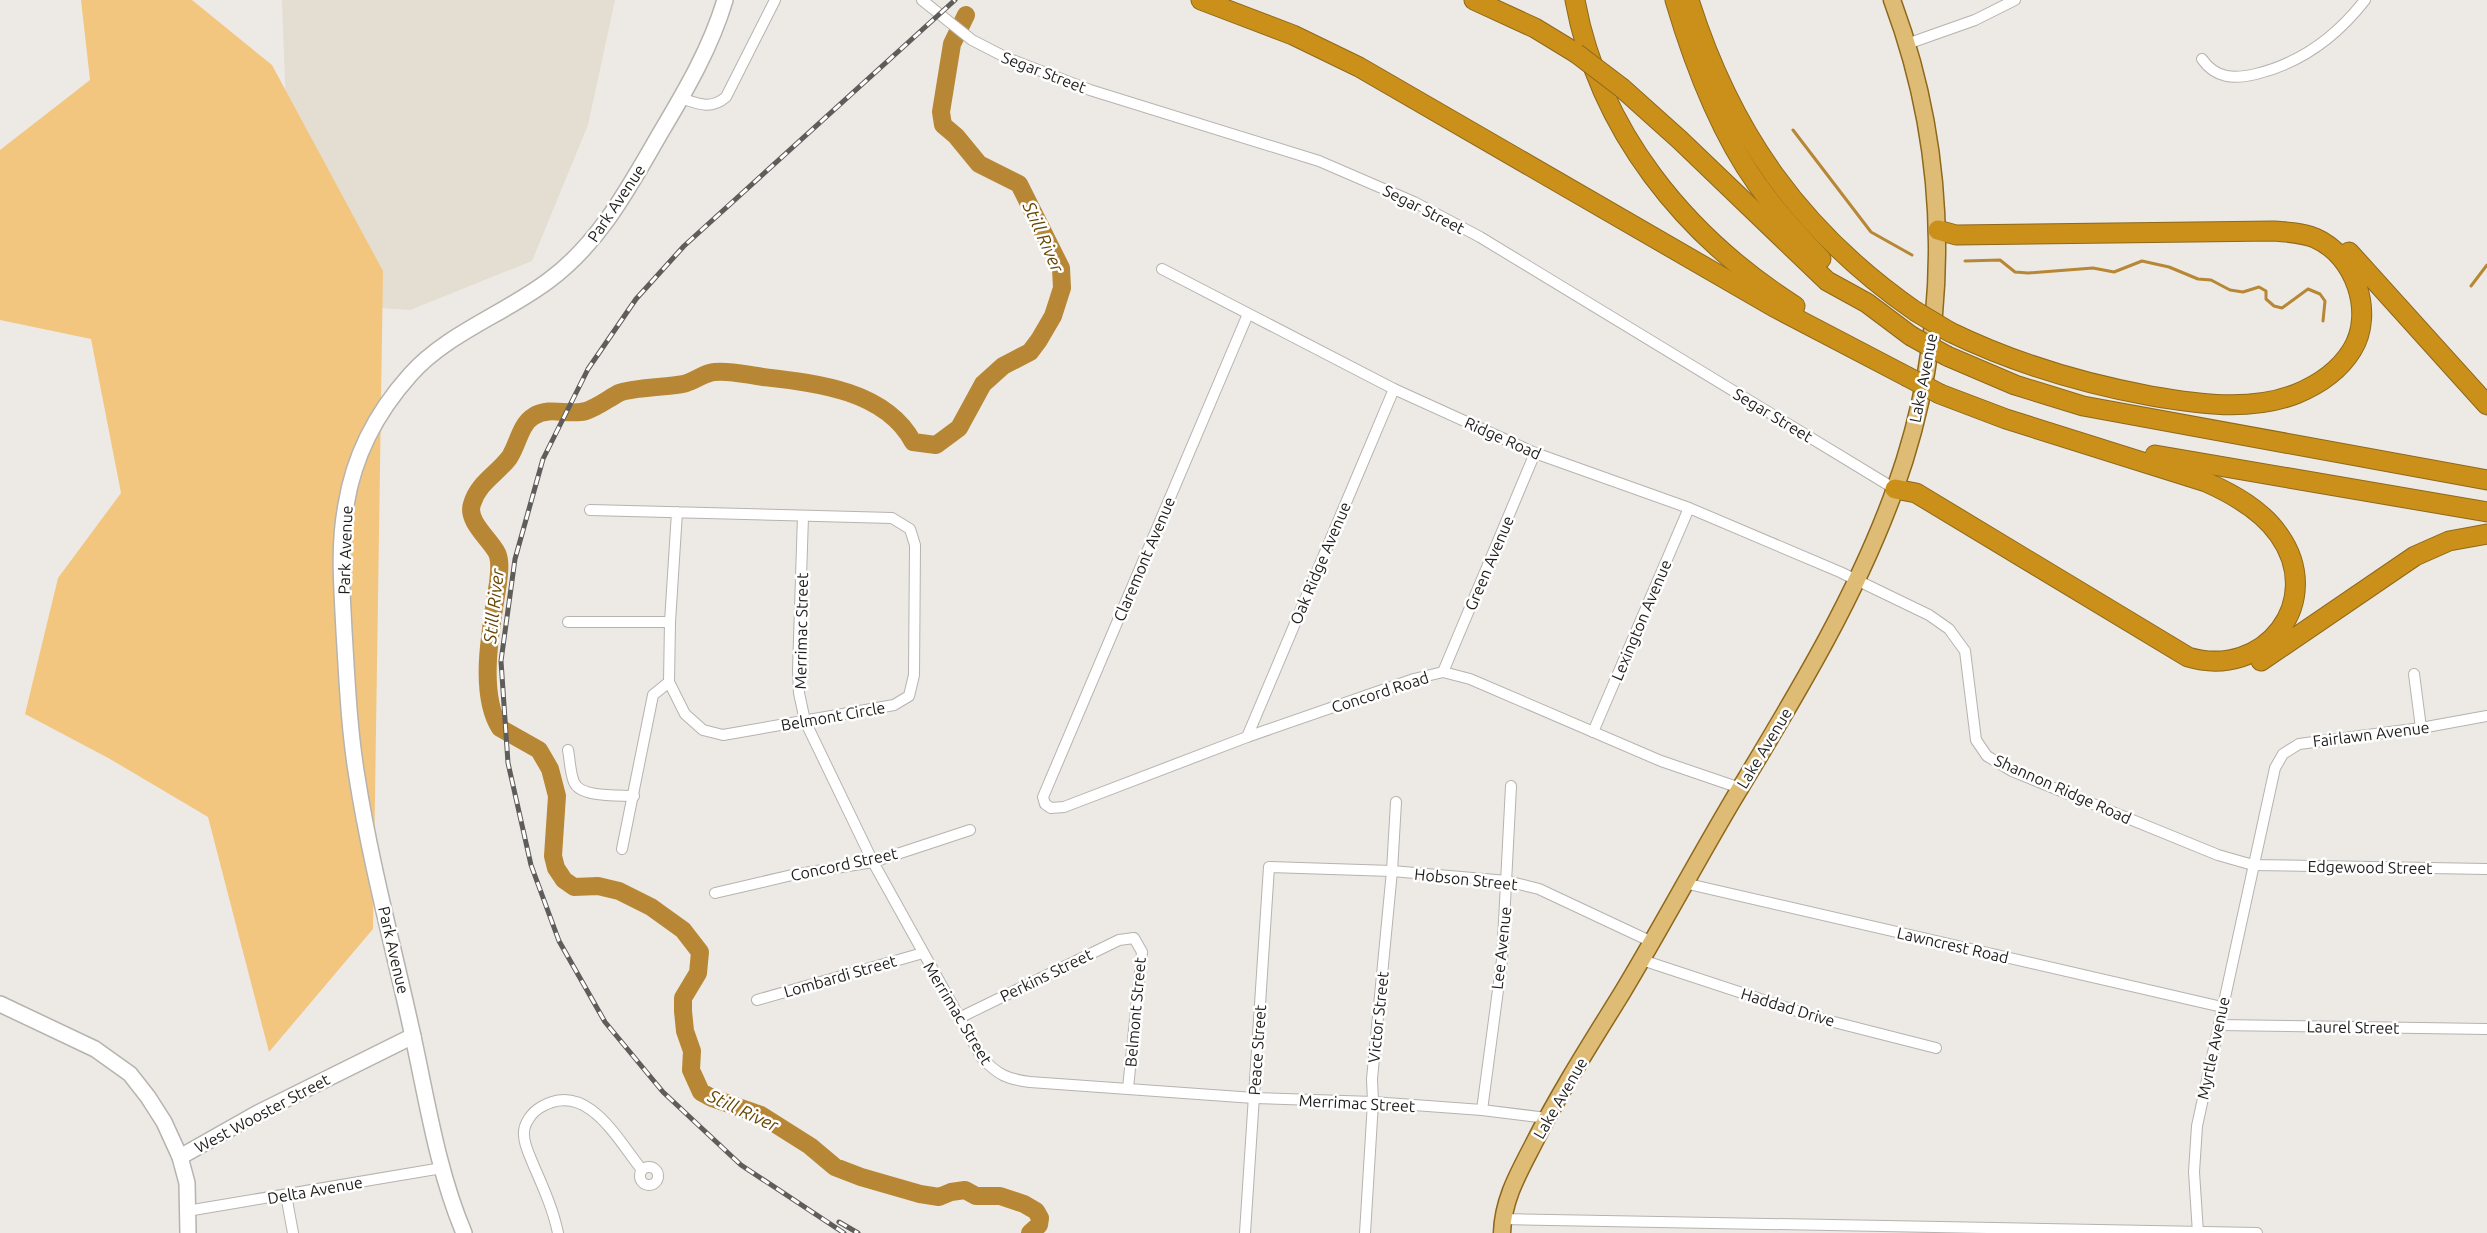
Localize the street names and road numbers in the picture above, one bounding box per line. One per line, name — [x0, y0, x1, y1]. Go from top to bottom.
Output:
street label: Segar Street — [999, 48, 1089, 97]
street label: Park Avenue — [584, 161, 648, 245]
street label: Segar Street — [1380, 181, 1468, 238]
street label: Lake Avenue — [1906, 332, 1940, 424]
street label: Segar Street — [1730, 384, 1816, 446]
street label: Ridge Road — [1462, 413, 1544, 463]
street label: Claremont Avenue — [1110, 494, 1178, 624]
street label: Oak Ridge Avenue — [1286, 499, 1354, 627]
street label: Park Avenue — [334, 505, 356, 595]
street label: Green Avenue — [1461, 513, 1517, 613]
street label: Lexington Avenue — [1607, 557, 1675, 683]
street label: Merrimac Street — [791, 572, 811, 689]
street label: Concord Road — [1329, 668, 1431, 716]
street label: Belmont Circle — [779, 698, 887, 734]
street label: Lake Avenue — [1733, 705, 1795, 791]
street label: Fairlawn Avenue — [2312, 718, 2430, 750]
street label: Shannon Ridge Road — [1992, 751, 2134, 827]
street label: Concord Street — [789, 844, 900, 884]
street label: Edgewood Street — [2307, 857, 2433, 877]
street label: Hobson Street — [1414, 865, 1519, 893]
street label: Park Avenue — [375, 904, 413, 996]
street label: Lee Avenue — [1488, 906, 1514, 990]
street label: Lawncrest Road — [1895, 923, 2011, 967]
street label: Perkins Street — [997, 945, 1096, 1005]
street label: Lombardi Street — [782, 951, 899, 1001]
street label: Belmont Street — [1121, 956, 1149, 1068]
street label: Merrimac Street — [920, 958, 996, 1068]
street label: Victor Street — [1364, 970, 1392, 1064]
street label: Haddad Drive — [1739, 984, 1837, 1030]
street label: Myrtle Avenue — [2193, 995, 2233, 1101]
street label: Peace Street — [1245, 1003, 1269, 1096]
street label: Laurel Street — [2306, 1017, 2400, 1037]
street label: Lake Avenue — [1530, 1054, 1590, 1142]
street label: West Wooster Street — [192, 1070, 333, 1156]
street label: Merrimac Street — [1298, 1091, 1416, 1115]
street label: Delta Avenue — [266, 1173, 364, 1207]

